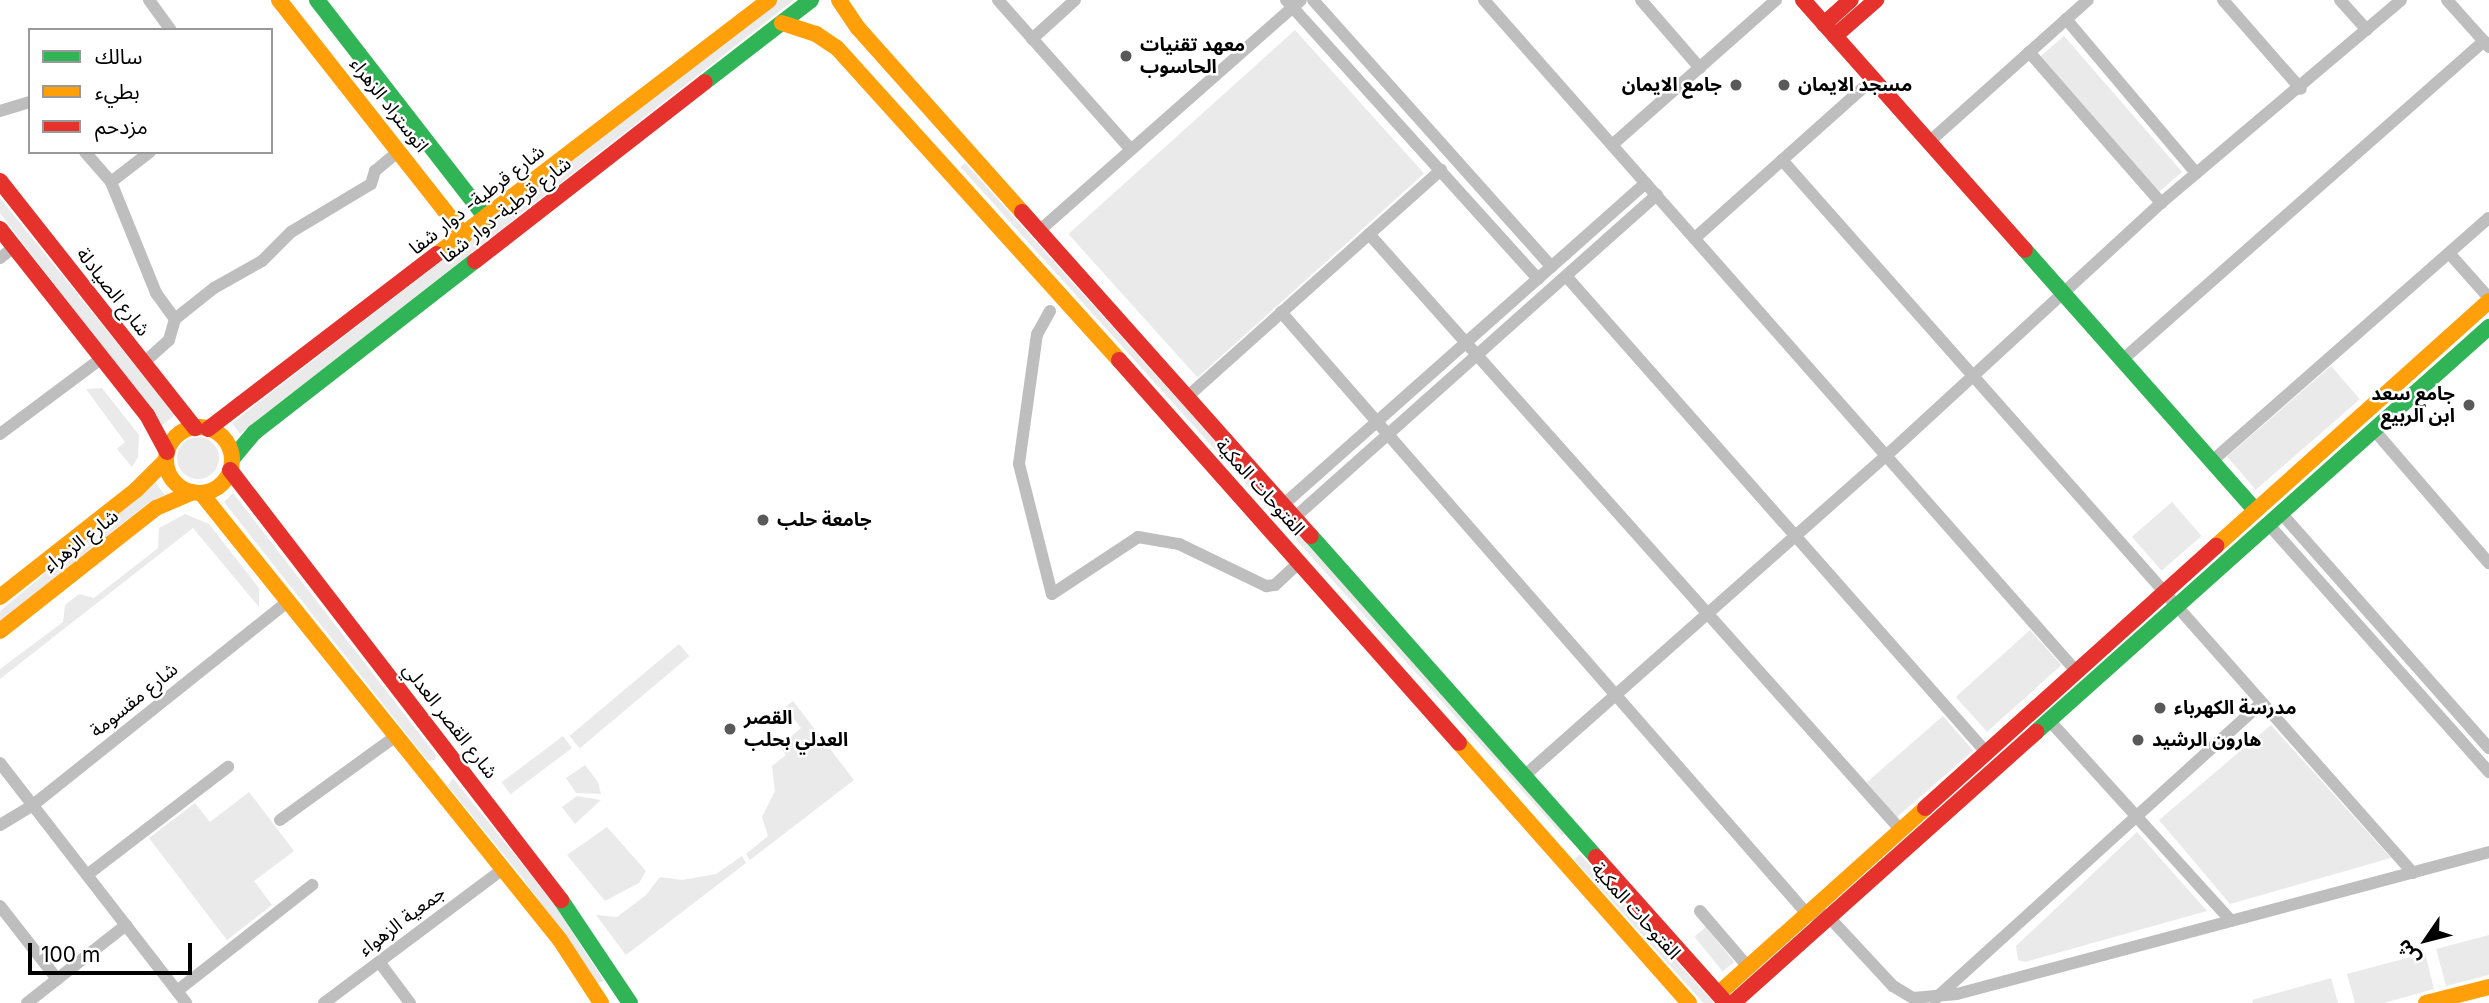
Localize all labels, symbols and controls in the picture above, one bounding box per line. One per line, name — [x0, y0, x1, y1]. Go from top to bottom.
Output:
legend — [28, 28, 273, 154]
place label: معهد تقنيات الحاسوب — [1140, 34, 1245, 78]
text: سالك — [95, 44, 142, 69]
marker: معهد تقنيات الحاسوب — [1118, 48, 1134, 64]
street label: اتوستراد الزهراء — [345, 53, 433, 157]
place label: جامع الايمان — [1622, 74, 1722, 96]
place label: مسجد الايمان — [1798, 74, 1912, 96]
marker: جامع الايمان — [1728, 77, 1744, 93]
marker: مسجد الايمان — [1776, 77, 1792, 93]
text: بطيء — [95, 79, 140, 104]
text: مزدحم — [95, 114, 148, 139]
street label: شارع قرطبة- دوار شفا — [405, 140, 549, 260]
street label: شارع قرطبة-دوار شفا — [436, 152, 576, 268]
street label: شارع الصيادلة — [71, 243, 155, 341]
place label: جامع سعد ابن الربيع — [2371, 383, 2455, 427]
marker: جامع سعد ابن الربيع — [2461, 397, 2477, 413]
street label: الفتوحات المكية — [1211, 434, 1309, 540]
street label: شارع الزهراء — [39, 505, 123, 577]
place label: جامعة حلب — [777, 509, 872, 531]
marker: جامعة حلب — [755, 512, 771, 528]
street label: شارع مقسومة — [86, 658, 182, 742]
street label: شارع القصر العدلي — [398, 659, 502, 783]
place label: مدرسة الكهرباء — [2174, 697, 2297, 719]
marker: مدرسة الكهرباء — [2152, 700, 2168, 716]
place label: القصر العدلي بحلب — [744, 707, 848, 751]
marker: القصر العدلي بحلب — [722, 721, 738, 737]
place label: هارون الرشيد — [2152, 729, 2262, 751]
marker: هارون الرشيد — [2130, 732, 2146, 748]
street label: الفتوحات المكية — [1587, 858, 1685, 964]
street label: جمعية الزهواء — [354, 881, 450, 961]
north arrow — [2391, 905, 2461, 975]
scale bar — [32, 930, 196, 974]
text: ش — [2392, 935, 2425, 970]
text: 100 m — [41, 942, 100, 967]

